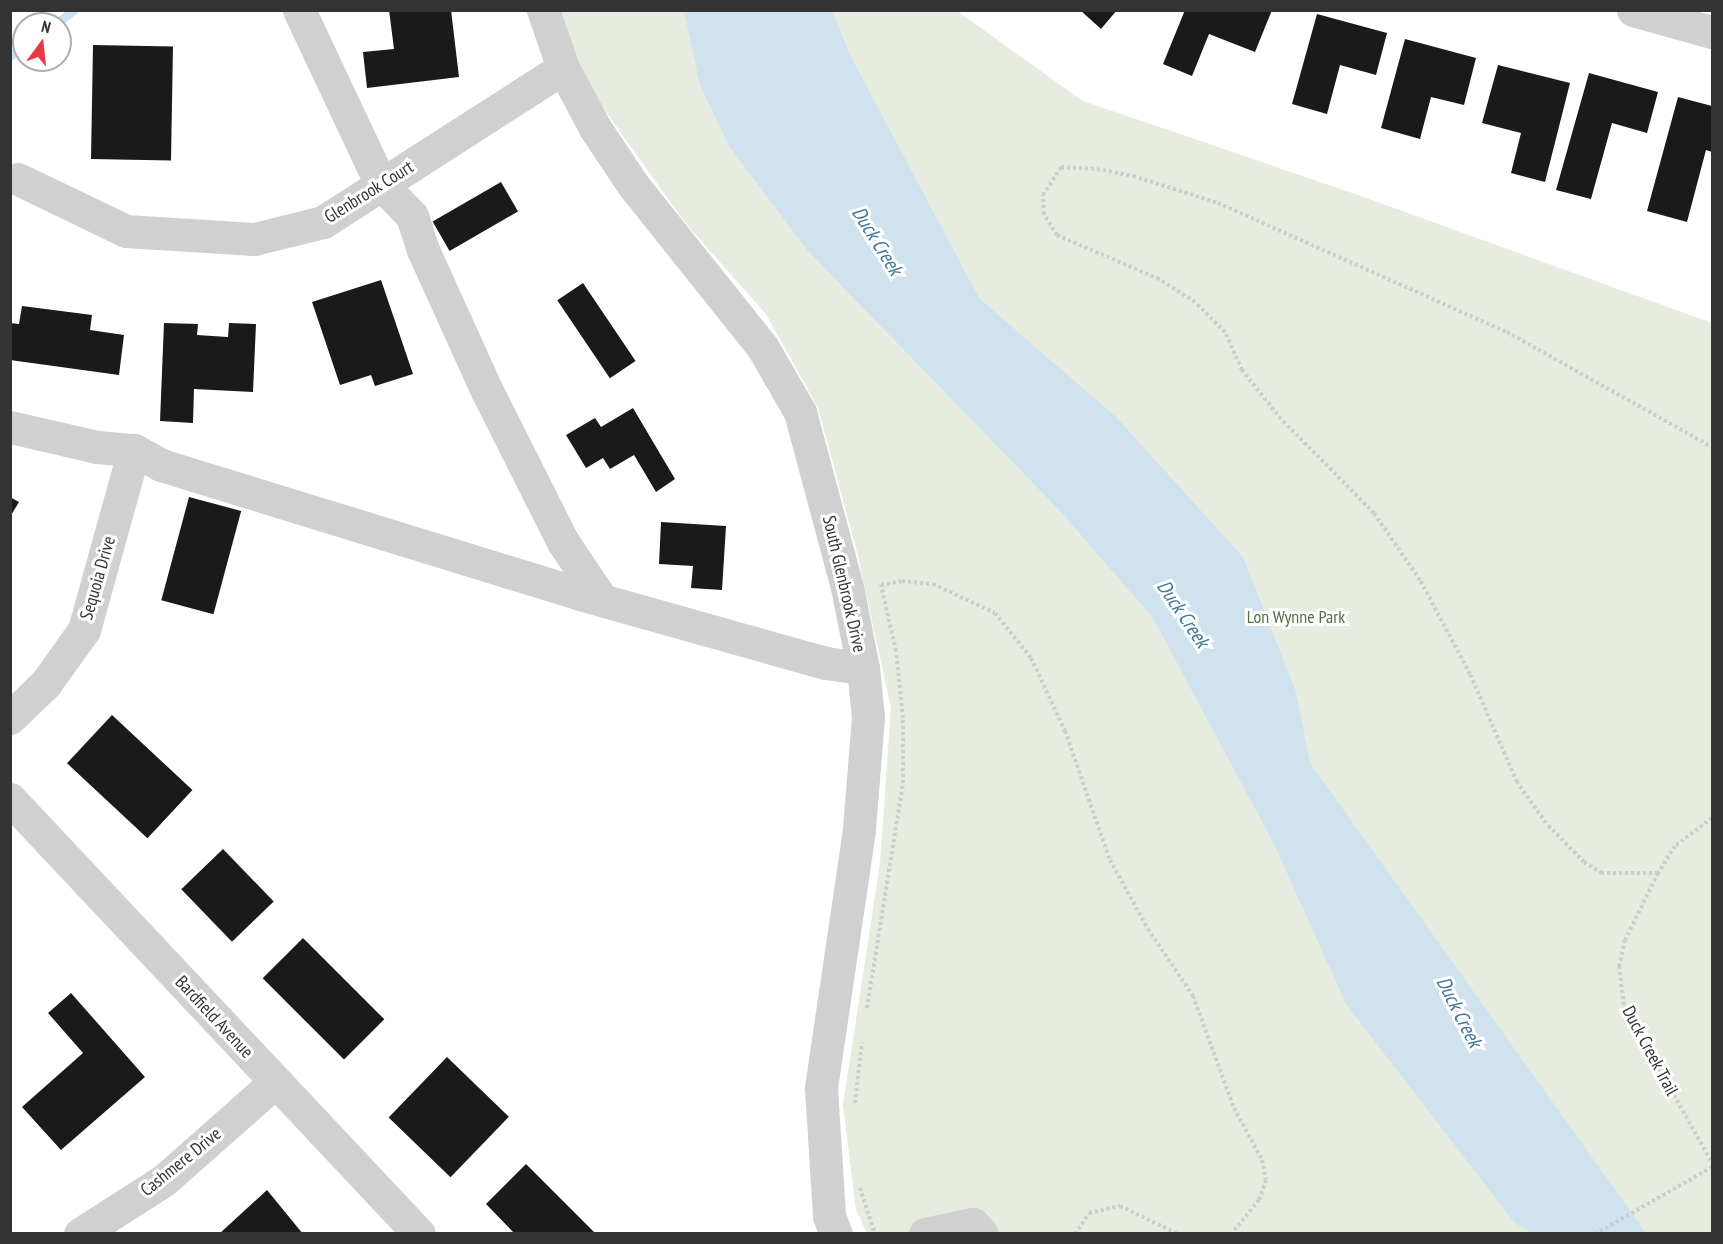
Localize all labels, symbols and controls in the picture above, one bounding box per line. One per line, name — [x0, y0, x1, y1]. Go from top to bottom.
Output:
north arrow — [12, 12, 72, 72]
text: N — [39, 16, 53, 37]
street label: Glenbrook Court — [320, 156, 418, 228]
water label: Duck Creek — [846, 202, 908, 280]
street label: South Glenbrook Drive — [818, 513, 870, 655]
street label: Sequoia Drive — [76, 534, 120, 622]
water label: Duck Creek — [1152, 575, 1214, 653]
park label: Lon Wynne Park — [1247, 606, 1345, 628]
street label: Bardfield Avenue — [170, 971, 258, 1063]
water label: Duck Creek — [1431, 972, 1487, 1052]
street label: Duck Creek Trail — [1617, 1002, 1683, 1100]
street label: Cashmere Drive — [136, 1123, 226, 1201]

